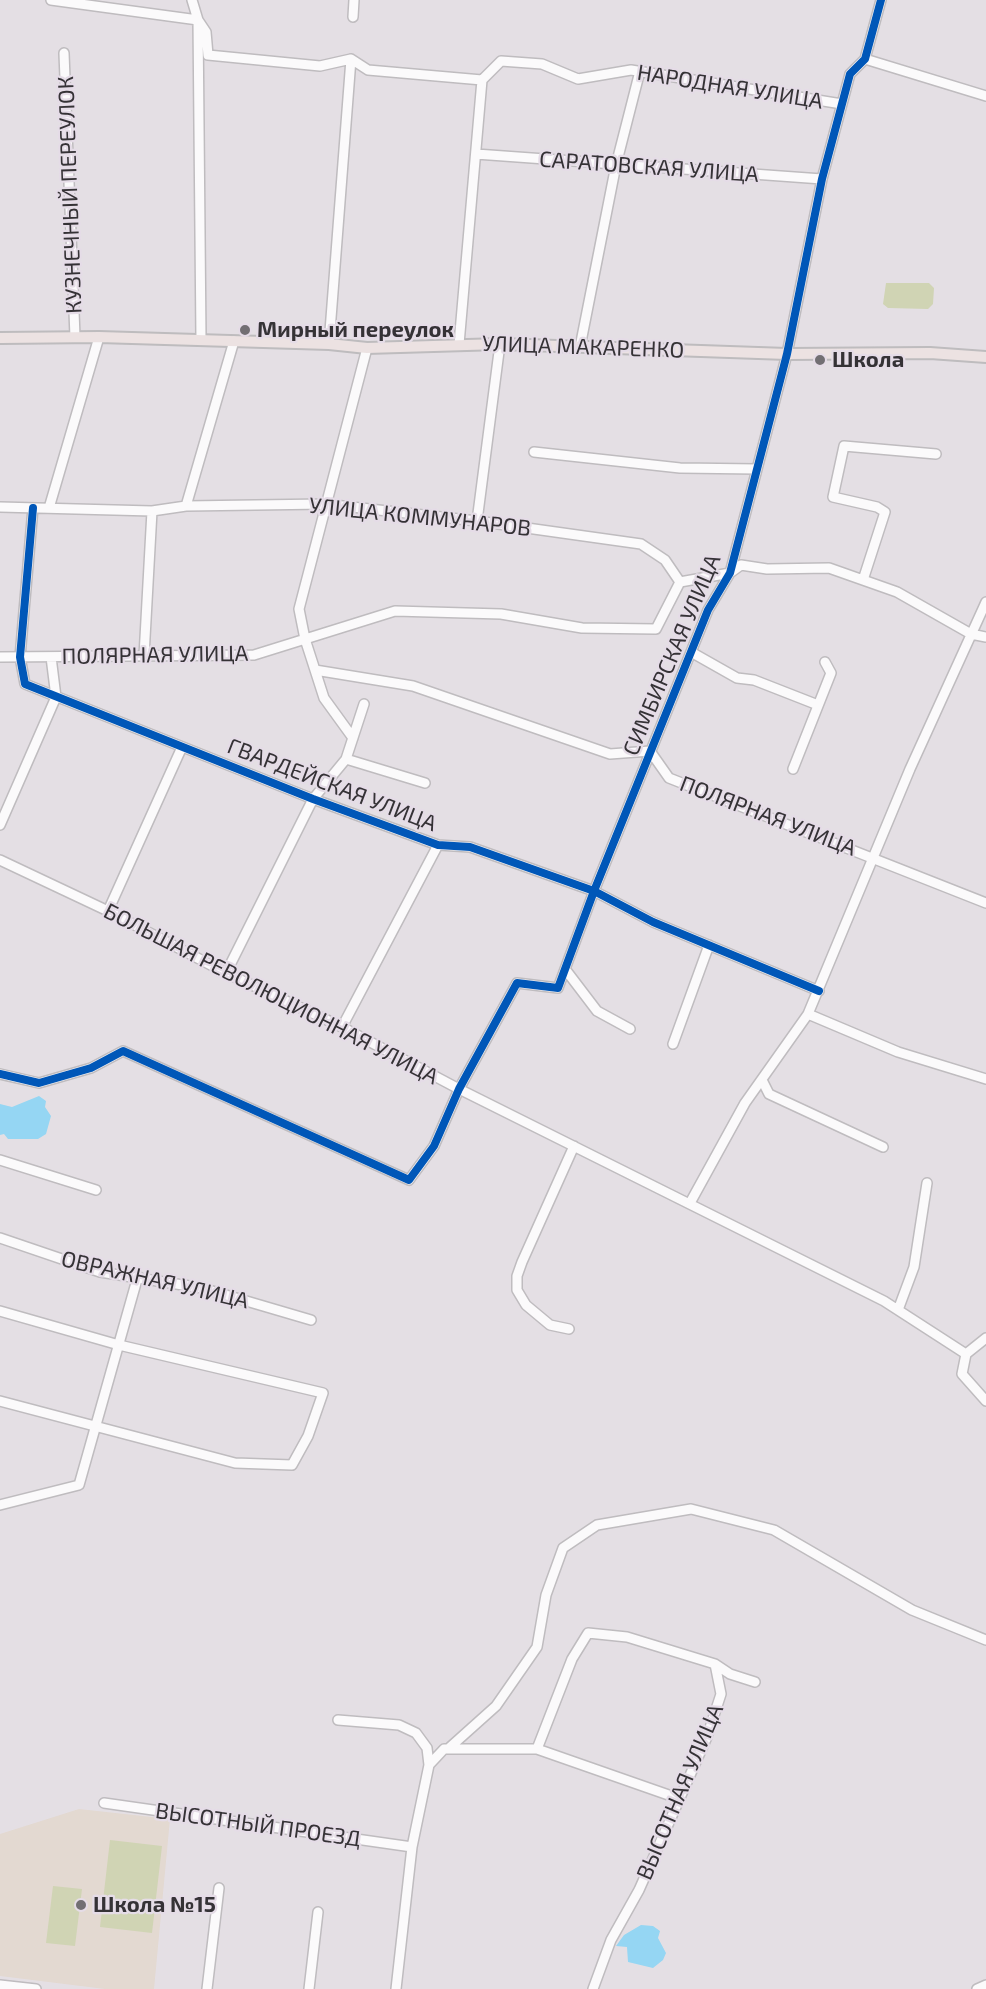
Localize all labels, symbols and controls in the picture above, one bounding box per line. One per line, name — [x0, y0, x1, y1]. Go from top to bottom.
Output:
street label: НАРОДНАЯ УЛИЦА — [635, 59, 825, 115]
street label: КУЗНЕЧНЫЙ ПЕРЕУЛОК — [53, 76, 87, 314]
street label: САРАТОВСКАЯ УЛИЦА — [538, 146, 760, 188]
place label: Мирный переулок — [257, 317, 454, 343]
marker: Мирный переулок — [238, 323, 252, 337]
street label: УЛИЦА МАКАРЕНКО — [481, 330, 685, 364]
place label: Школа — [832, 347, 904, 373]
marker: Школа — [813, 353, 827, 367]
street label: УЛИЦА КОММУНАРОВ — [308, 492, 532, 542]
street label: СИМБИРСКАЯ УЛИЦА — [618, 550, 726, 760]
street label: ПОЛЯРНАЯ УЛИЦА — [61, 640, 249, 670]
street label: ГВАРДЕЙСКАЯ УЛИЦА — [224, 733, 440, 837]
street label: ПОЛЯРНАЯ УЛИЦА — [676, 770, 860, 862]
street label: БОЛЬШАЯ РЕВОЛЮЦИОННАЯ УЛИЦА — [99, 898, 443, 1090]
street label: ОВРАЖНАЯ УЛИЦА — [59, 1246, 251, 1314]
street label: ВЫСОТНАЯ УЛИЦА — [631, 1700, 729, 1884]
street label: ВЫСОТНЫЙ ПРОЕЗД — [154, 1798, 362, 1852]
place label: Школа №15 — [93, 1892, 216, 1918]
marker: Школа №15 — [74, 1898, 88, 1912]

